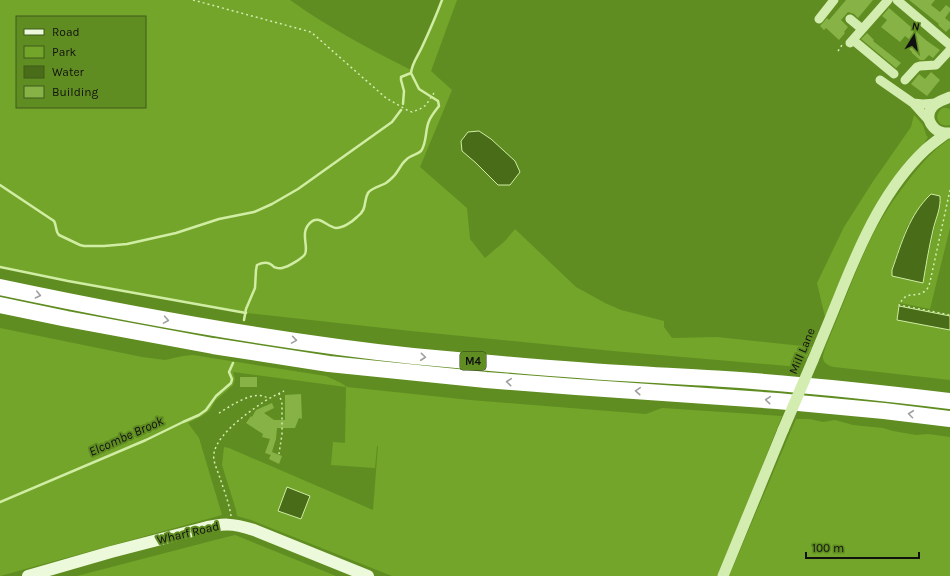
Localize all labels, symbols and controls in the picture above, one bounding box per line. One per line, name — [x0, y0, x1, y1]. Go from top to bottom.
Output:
legend — [16, 16, 146, 108]
north arrow — [894, 16, 934, 56]
text: N — [911, 20, 921, 34]
text: Road — [52, 25, 80, 39]
text: Park — [52, 45, 77, 59]
text: Water — [52, 65, 85, 79]
text: Building — [52, 85, 99, 99]
one-way arrow — [35, 291, 41, 299]
one-way arrow — [163, 315, 169, 324]
street label: Mill Lane — [786, 326, 818, 376]
one-way arrow — [291, 335, 297, 344]
one-way arrow — [420, 352, 426, 361]
road number: M4 — [460, 352, 486, 370]
one-way arrow — [506, 377, 512, 386]
one-way arrow — [635, 387, 641, 396]
one-way arrow — [765, 396, 771, 405]
one-way arrow — [908, 410, 914, 419]
water label: Elcombe Brook — [86, 413, 166, 459]
street label: Wharf Road — [155, 519, 221, 547]
scale bar — [806, 534, 919, 560]
text: 100 m — [812, 541, 844, 555]

